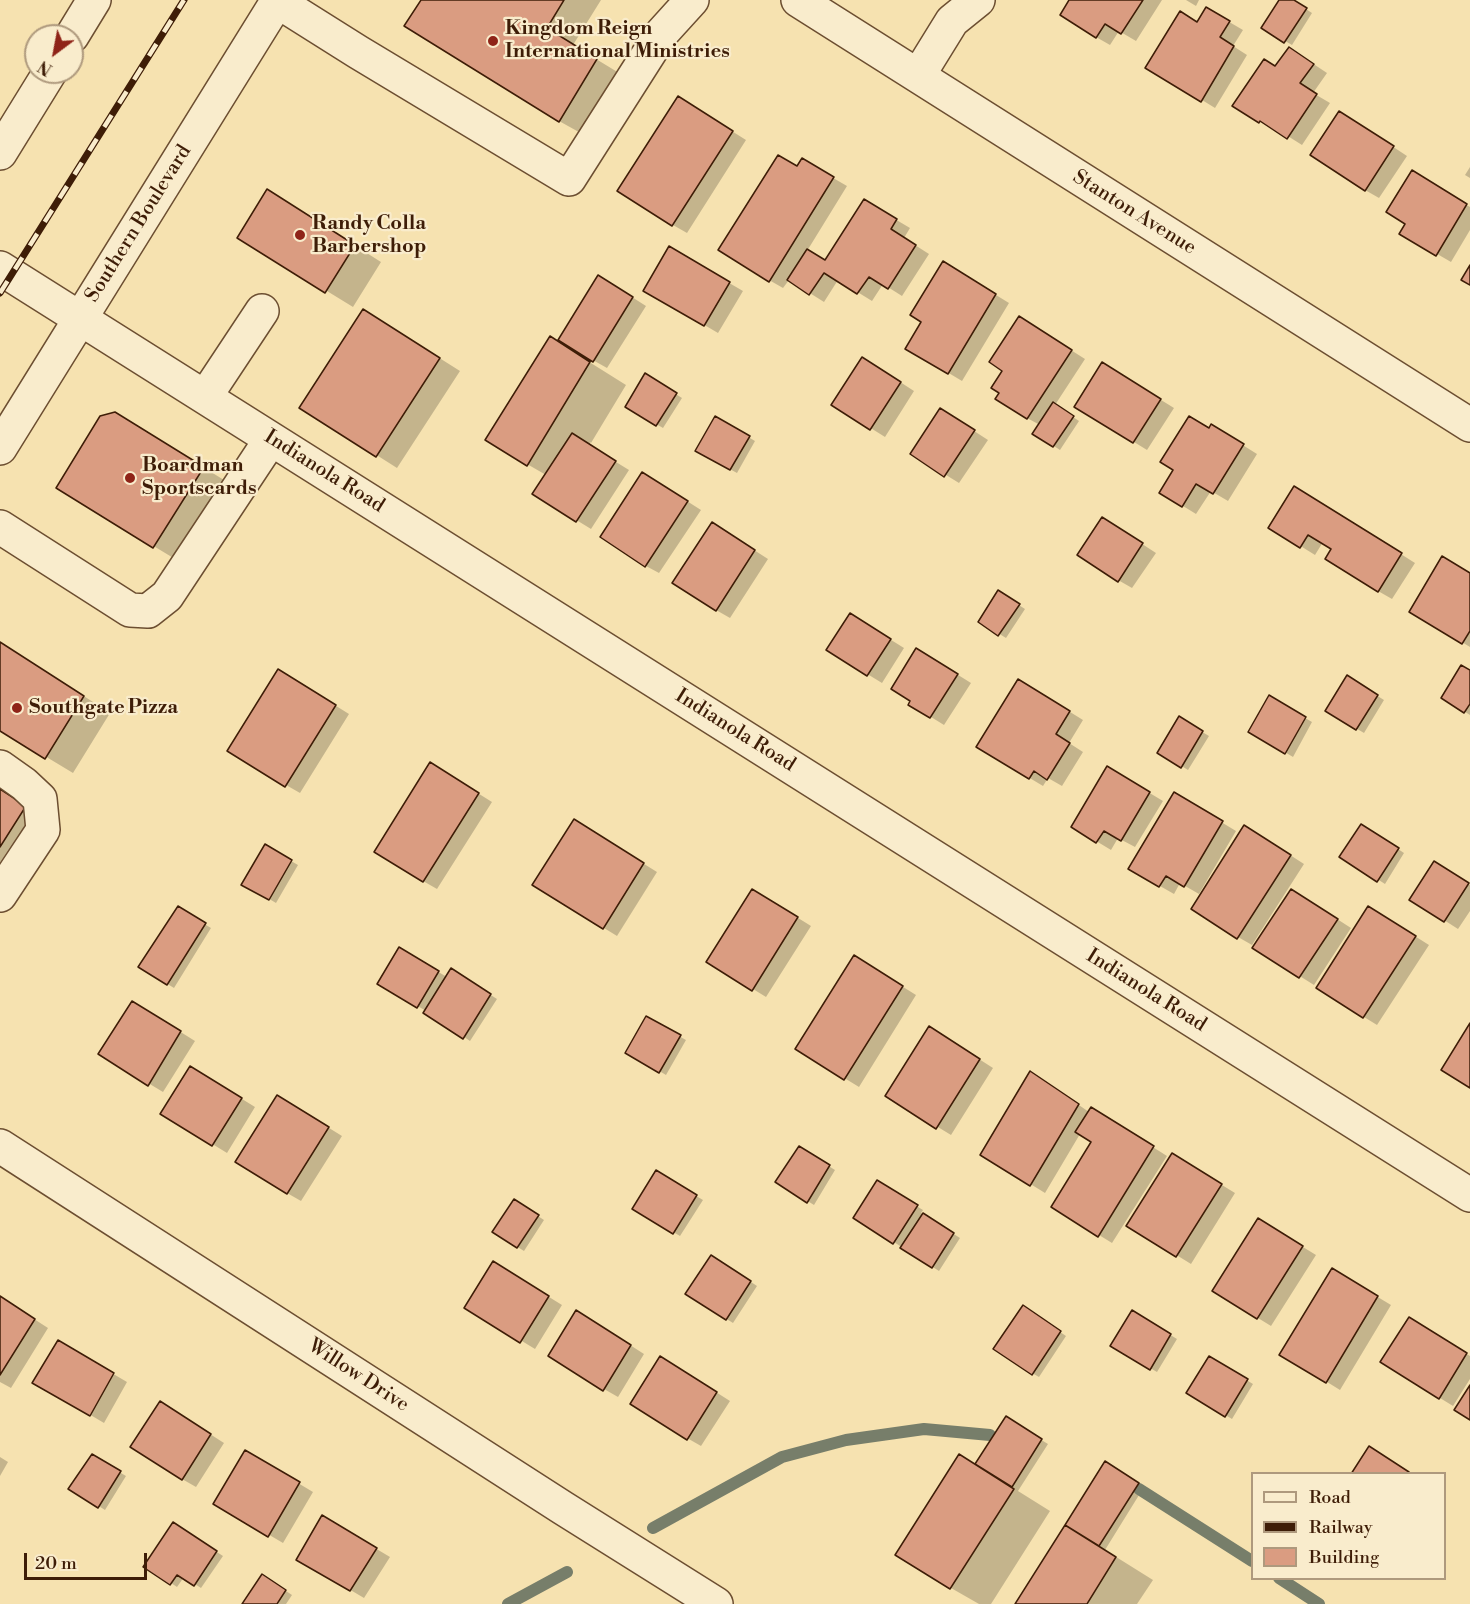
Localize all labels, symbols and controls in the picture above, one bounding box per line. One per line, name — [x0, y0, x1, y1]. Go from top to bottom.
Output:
place label: Kingdom Reign International Ministries — [505, 17, 730, 64]
north arrow — [24, 24, 84, 84]
marker: Kingdom Reign International Ministries — [486, 34, 500, 48]
text: N — [35, 56, 56, 79]
street label: Southern Boulevard — [81, 141, 197, 307]
street label: Stanton Avenue — [1068, 165, 1200, 261]
place label: Randy Colla Barbershop — [312, 212, 426, 259]
marker: Randy Colla Barbershop — [293, 228, 307, 242]
street label: Indianola Road — [259, 425, 389, 519]
place label: Boardman Sportscards — [142, 454, 257, 501]
marker: Boardman Sportscards — [123, 471, 137, 485]
street label: Indianola Road — [670, 684, 800, 778]
place label: Southgate Pizza — [29, 696, 178, 720]
marker: Southgate Pizza — [10, 701, 24, 715]
street label: Indianola Road — [1081, 944, 1211, 1038]
street label: Willow Drive — [303, 1334, 413, 1418]
legend — [1251, 1472, 1446, 1580]
text: Road — [1309, 1486, 1351, 1509]
text: Railway — [1309, 1516, 1372, 1539]
scale bar — [27, 1541, 150, 1579]
text: Building — [1309, 1546, 1379, 1569]
text: 20 m — [35, 1552, 77, 1575]

